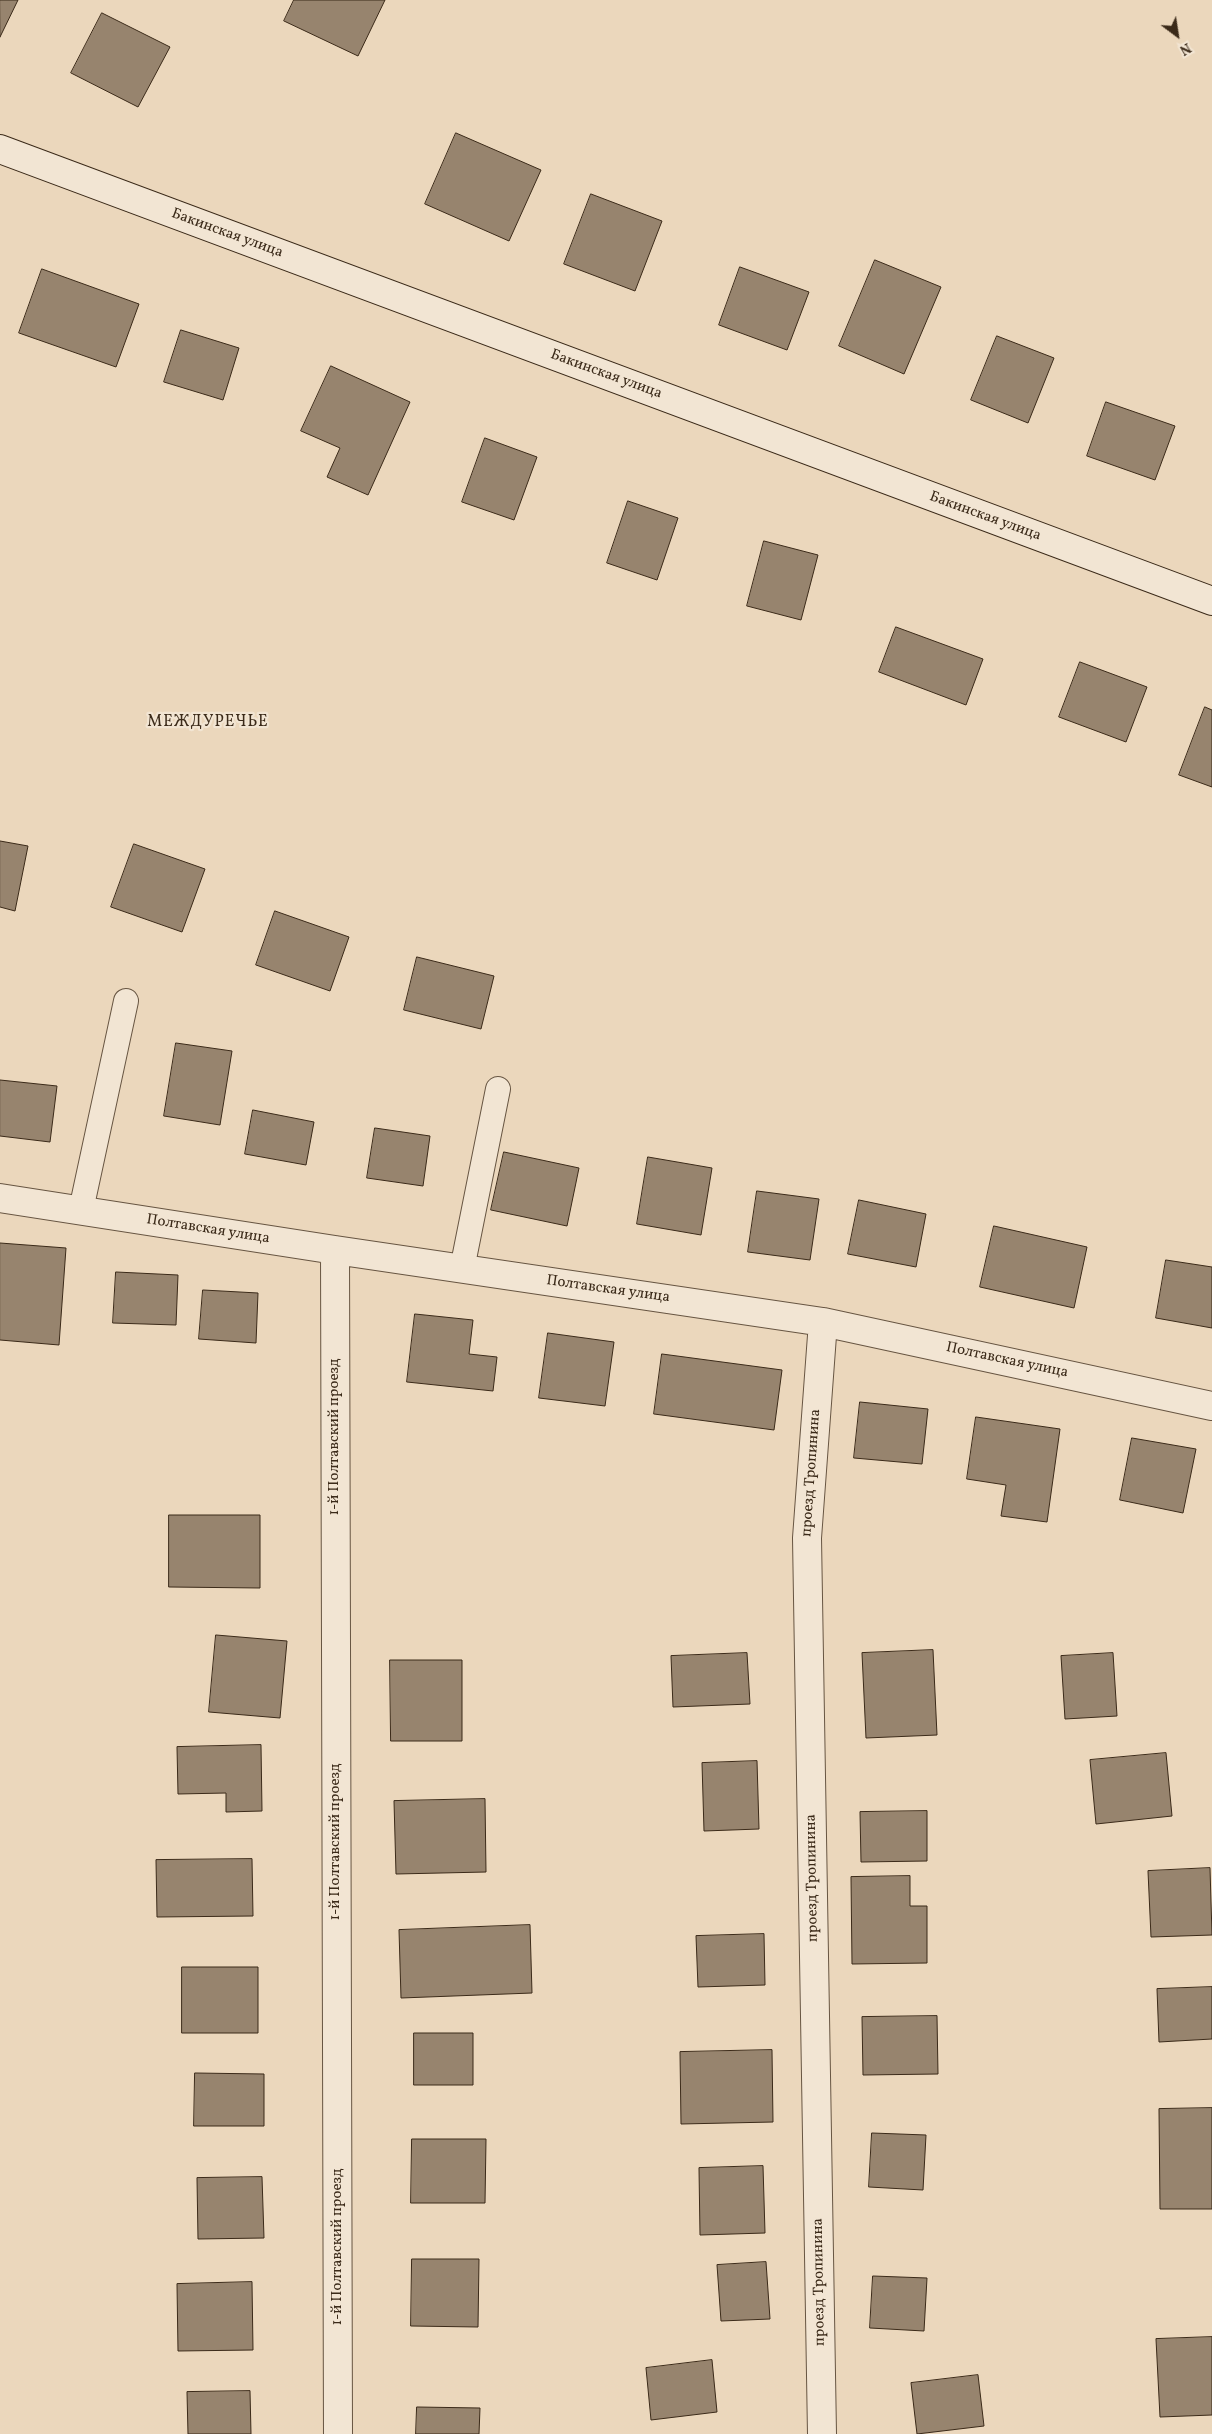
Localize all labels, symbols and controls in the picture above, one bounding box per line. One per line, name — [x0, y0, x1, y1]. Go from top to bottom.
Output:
north arrow — [1152, 10, 1202, 60]
text: N — [1176, 38, 1194, 59]
street label: Бакинская улица — [169, 205, 285, 263]
street label: Бакинская улица — [548, 346, 664, 404]
street label: Бакинская улица — [927, 488, 1043, 546]
district label: МЕЖДУРЕЧЬЕ — [146, 713, 270, 733]
street label: Полтавская улица — [145, 1211, 271, 1249]
street label: Полтавская улица — [545, 1272, 671, 1308]
street label: Полтавская улица — [944, 1339, 1070, 1383]
street label: 1-й Полтавский проезд — [326, 1359, 344, 1515]
street label: проезд Тропинина — [799, 1409, 825, 1537]
street label: 1-й Полтавский проезд — [327, 1764, 345, 1920]
street label: проезд Тропинина — [803, 1814, 823, 1942]
street label: 1-й Полтавский проезд — [329, 2169, 347, 2325]
street label: проезд Тропинина — [810, 2218, 830, 2346]

